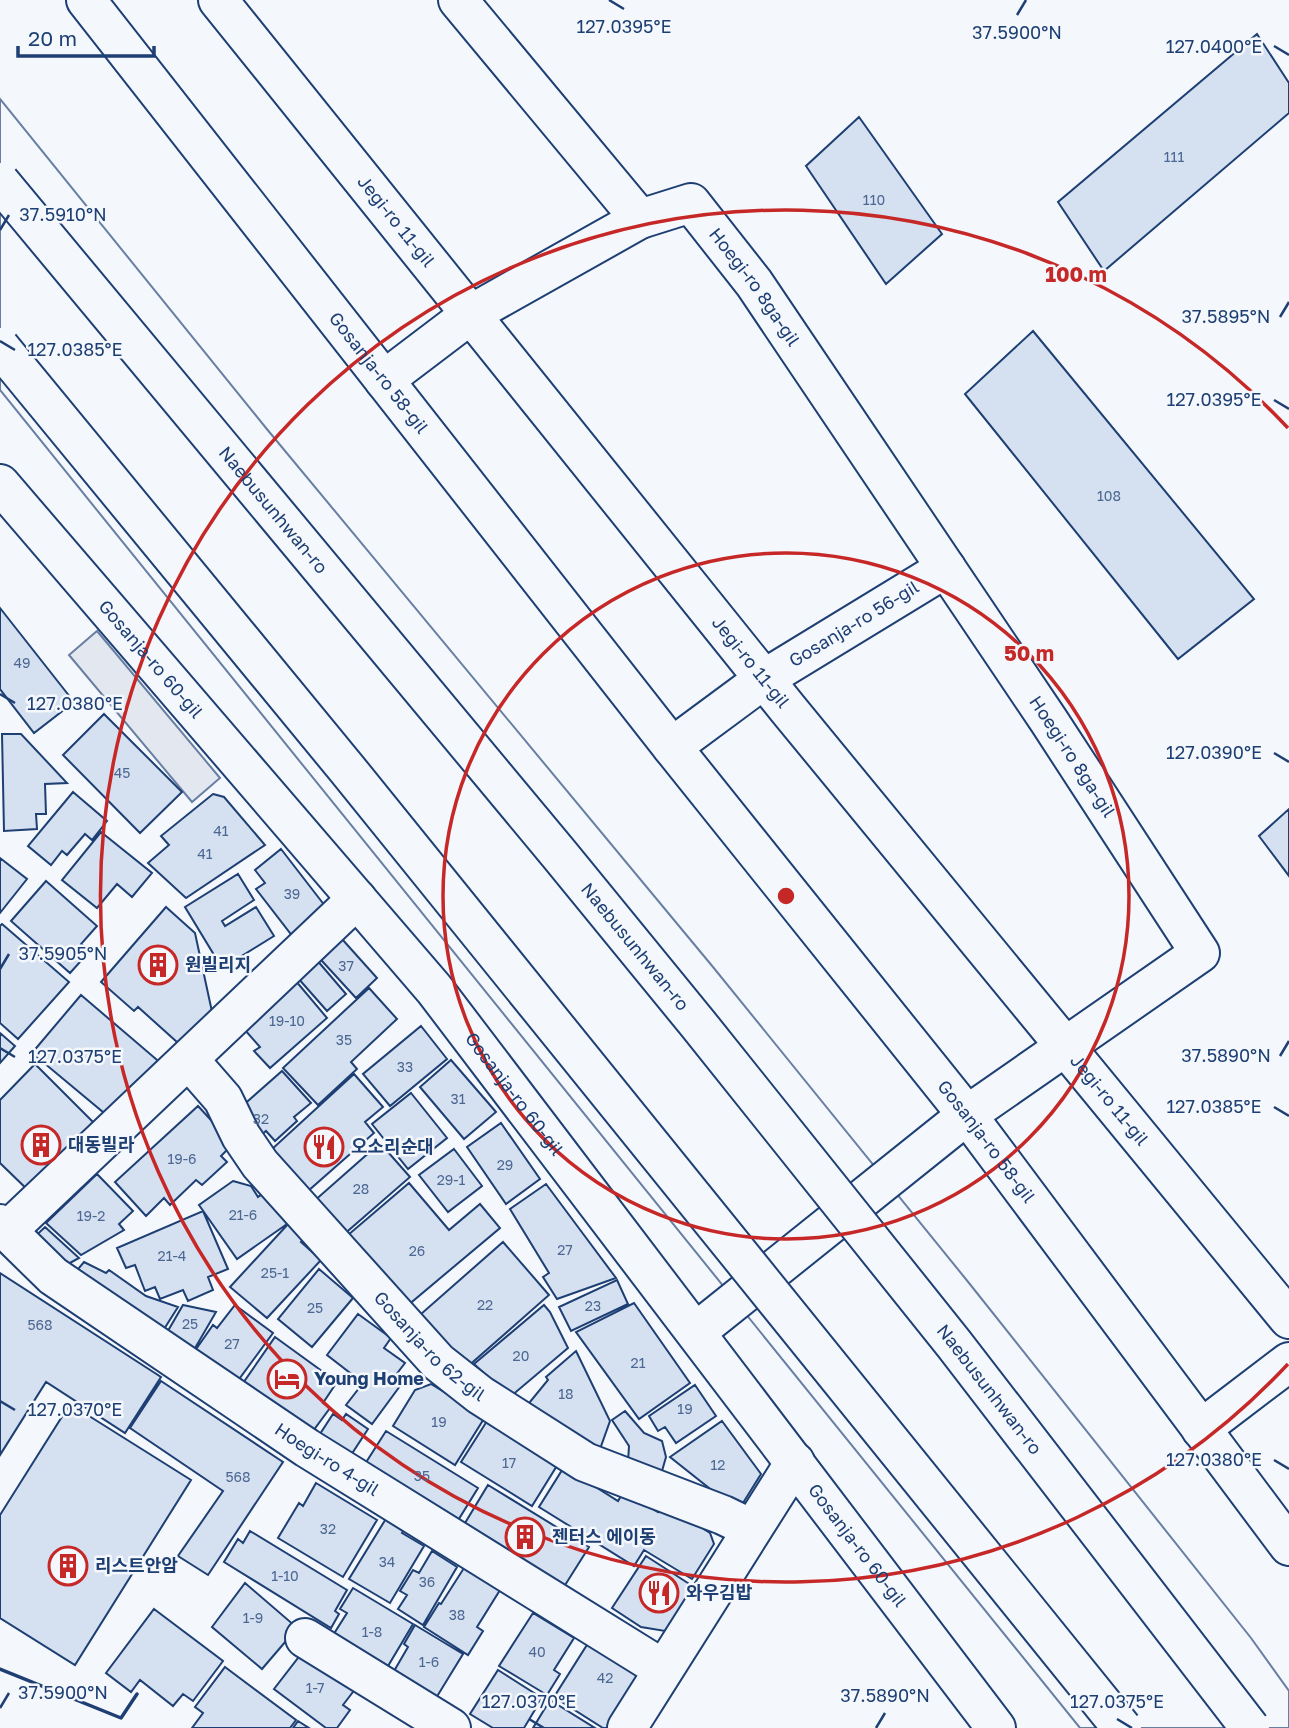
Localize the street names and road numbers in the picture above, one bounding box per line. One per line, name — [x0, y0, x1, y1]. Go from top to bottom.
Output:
street label: Jegi-ro 11-gil — [353, 170, 440, 271]
street label: Hoegi-ro 8ga-gil — [705, 223, 805, 350]
street label: Gosanja-ro 58-gil — [325, 307, 434, 438]
street label: Naebusunhwan-ro — [215, 442, 333, 578]
street label: Gosanja-ro 56-gil — [785, 575, 923, 671]
street label: Gosanja-ro 60-gil — [94, 595, 208, 722]
street label: Jegi-ro 11-gil — [708, 612, 795, 712]
street label: Hoegi-ro 8ga-gil — [1025, 691, 1121, 821]
street label: Naebusunhwan-ro — [577, 878, 694, 1015]
street label: Gosanja-ro 60-gil — [461, 1028, 569, 1160]
street label: Jegi-ro 11-gil — [1066, 1050, 1154, 1150]
street label: Gosanja-ro 58-gil — [933, 1075, 1041, 1207]
street label: Gosanja-ro 62-gil — [370, 1286, 490, 1406]
street label: Naebusunhwan-ro — [933, 1319, 1047, 1458]
street label: Hoegi-ro 4-gil — [271, 1417, 384, 1500]
street label: Gosanja-ro 60-gil — [804, 1479, 912, 1611]

